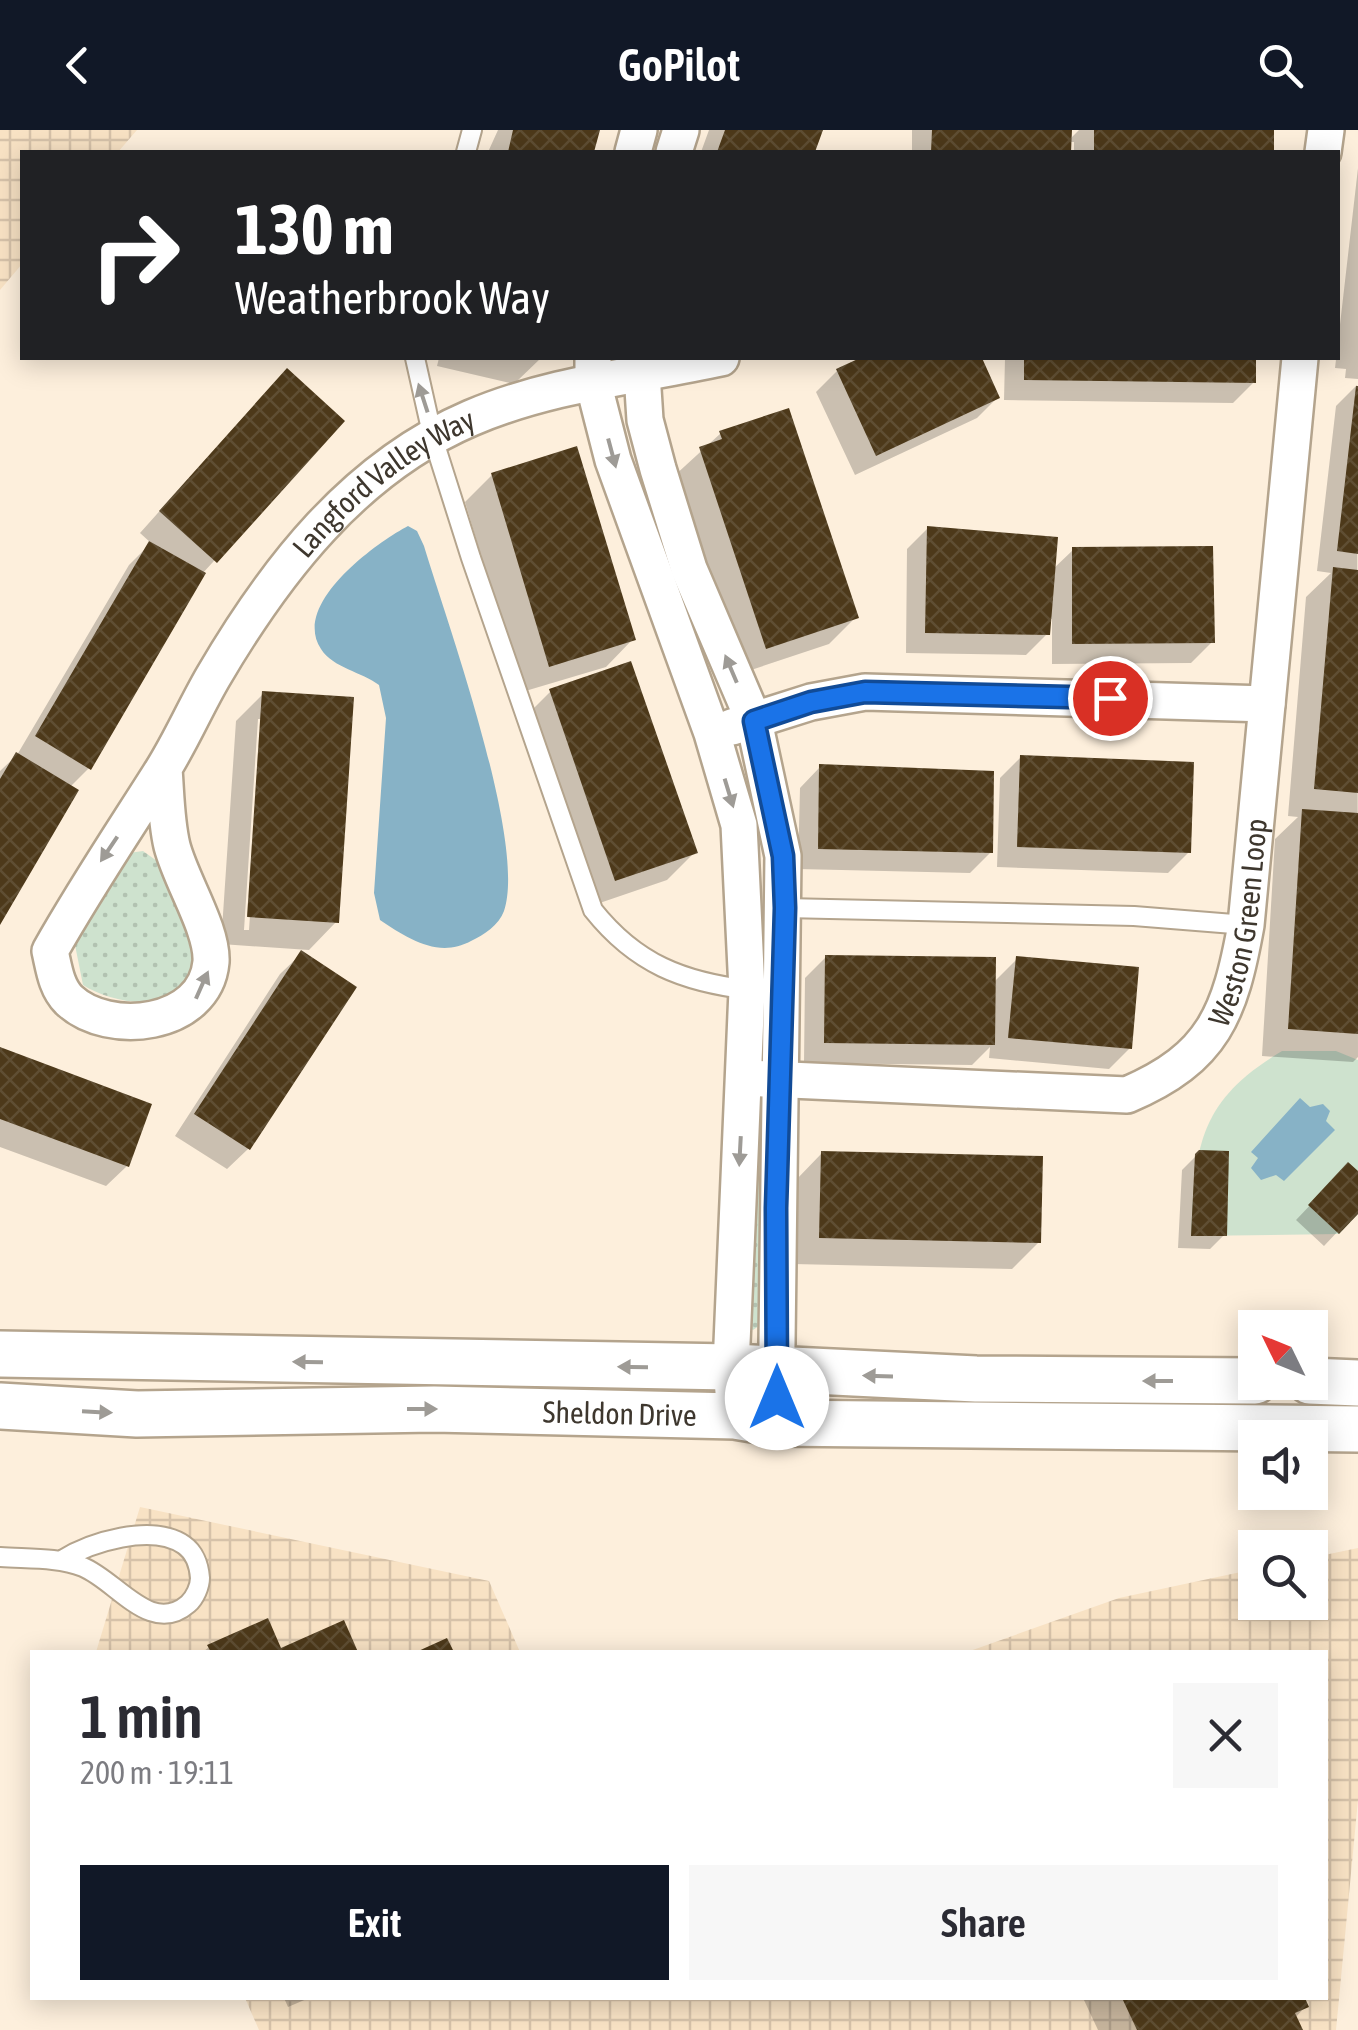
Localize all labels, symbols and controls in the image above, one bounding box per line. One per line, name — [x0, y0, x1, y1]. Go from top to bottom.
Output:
icon: back — [50, 38, 105, 93]
icon: search — [1253, 38, 1308, 93]
text: GoPilot — [618, 39, 740, 91]
text: 130 m — [235, 189, 394, 269]
icon: right — [70, 190, 200, 320]
text: Weatherbrook Way — [235, 272, 550, 324]
one-way arrow — [414, 382, 429, 412]
street label: Langford Valley Way — [285, 402, 480, 564]
one-way arrow — [604, 437, 620, 468]
one-way arrow — [723, 654, 739, 684]
pin — [1068, 656, 1153, 741]
icon: arrive — [1083, 671, 1138, 726]
one-way arrow — [722, 778, 737, 808]
street label: Weston Green Loop — [1201, 817, 1273, 1032]
one-way arrow — [100, 836, 119, 863]
one-way arrow — [194, 971, 210, 1000]
one-way arrow — [732, 1135, 748, 1167]
north arrow — [1238, 1310, 1328, 1400]
map controls — [1238, 1310, 1328, 1620]
position arrow — [725, 1346, 829, 1450]
one-way arrow — [292, 1354, 324, 1370]
one-way arrow — [617, 1359, 649, 1375]
one-way arrow — [862, 1367, 894, 1383]
one-way arrow — [1141, 1373, 1173, 1389]
street label: Sheldon Drive — [542, 1395, 697, 1432]
one-way arrow — [407, 1401, 439, 1417]
one-way arrow — [82, 1404, 114, 1420]
button: sound — [1238, 1420, 1328, 1510]
button: search — [1238, 1530, 1328, 1620]
text: 1 min — [80, 1682, 203, 1751]
button: close — [1173, 1683, 1278, 1788]
text: 200 m · 19:11 — [80, 1754, 234, 1791]
button: Exit — [80, 1865, 669, 1980]
button: Share — [689, 1865, 1278, 1980]

